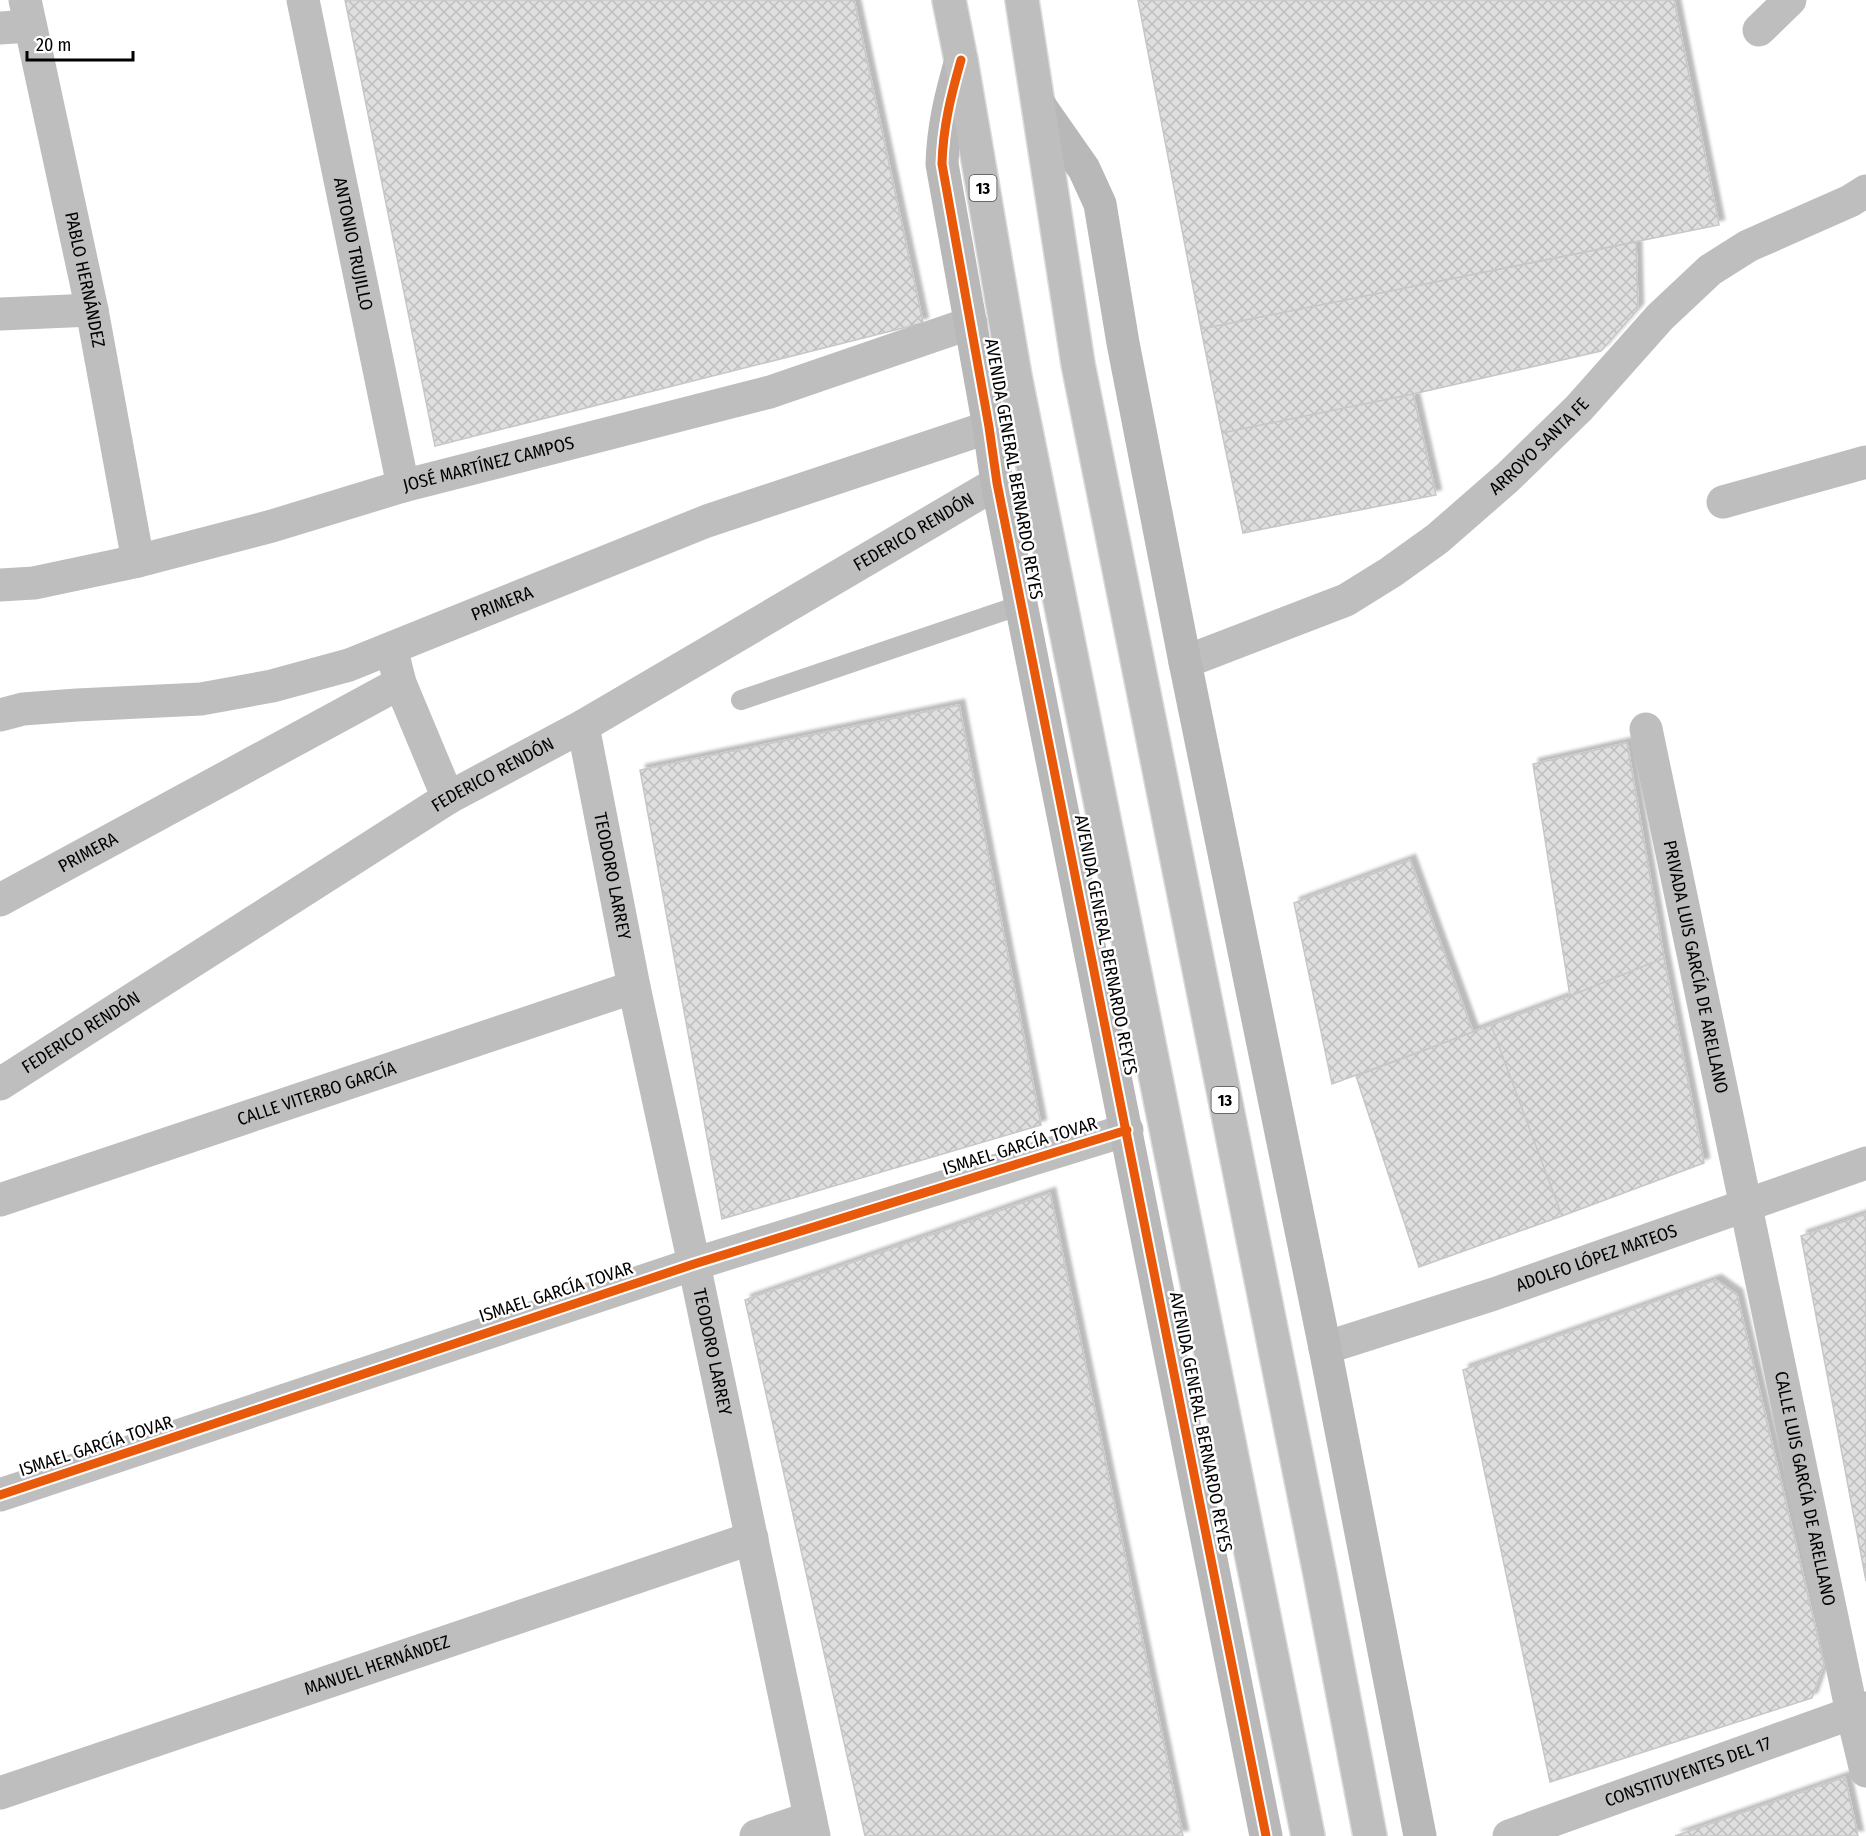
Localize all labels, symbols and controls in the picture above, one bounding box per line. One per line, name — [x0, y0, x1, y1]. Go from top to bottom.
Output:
scale bar — [27, 24, 134, 62]
text: 20 m — [36, 34, 71, 56]
street label: ANTONIO TRUJILLO — [329, 175, 378, 312]
road number: 13 — [970, 175, 996, 201]
street label: PABLO HERNÁNDEZ — [60, 210, 110, 349]
street label: AVENIDA GENERAL BERNARDO REYES — [980, 337, 1048, 601]
street label: ARROYO SANTA FE — [1485, 393, 1594, 500]
street label: JOSÉ MARTÍNEZ CAMPOS — [401, 432, 576, 497]
street label: FEDERICO RENDÓN — [849, 488, 978, 576]
street label: PRIMERA — [468, 581, 537, 626]
street label: FEDERICO RENDÓN — [427, 733, 558, 817]
street label: TEODORO LARREY — [589, 811, 636, 942]
street label: AVENIDA GENERAL BERNARDO REYES — [1070, 813, 1142, 1077]
street label: PRIMERA — [54, 827, 122, 877]
street label: PRIVADA LUIS GARCÍA DE ARELLANO — [1659, 838, 1733, 1095]
street label: FEDERICO RENDÓN — [18, 986, 144, 1078]
street label: CALLE VITERBO GARCÍA — [234, 1057, 399, 1130]
road number: 13 — [1212, 1087, 1238, 1113]
street label: ISMAEL GARCÍA TOVAR — [940, 1111, 1100, 1180]
street label: ADOLFO LÓPEZ MATEOS — [1513, 1219, 1680, 1296]
street label: ISMAEL GARCÍA TOVAR — [476, 1256, 636, 1327]
street label: TEODORO LARREY — [688, 1286, 736, 1417]
street label: AVENIDA GENERAL BERNARDO REYES — [1165, 1290, 1237, 1554]
street label: CALLE LUIS GARCÍA DE ARELLANO — [1770, 1369, 1840, 1608]
street label: ISMAEL GARCÍA TOVAR — [16, 1410, 176, 1481]
street label: MANUEL HERNÁNDEZ — [301, 1630, 453, 1700]
street label: CONSTITUYENTES DEL 17 — [1602, 1732, 1774, 1812]

